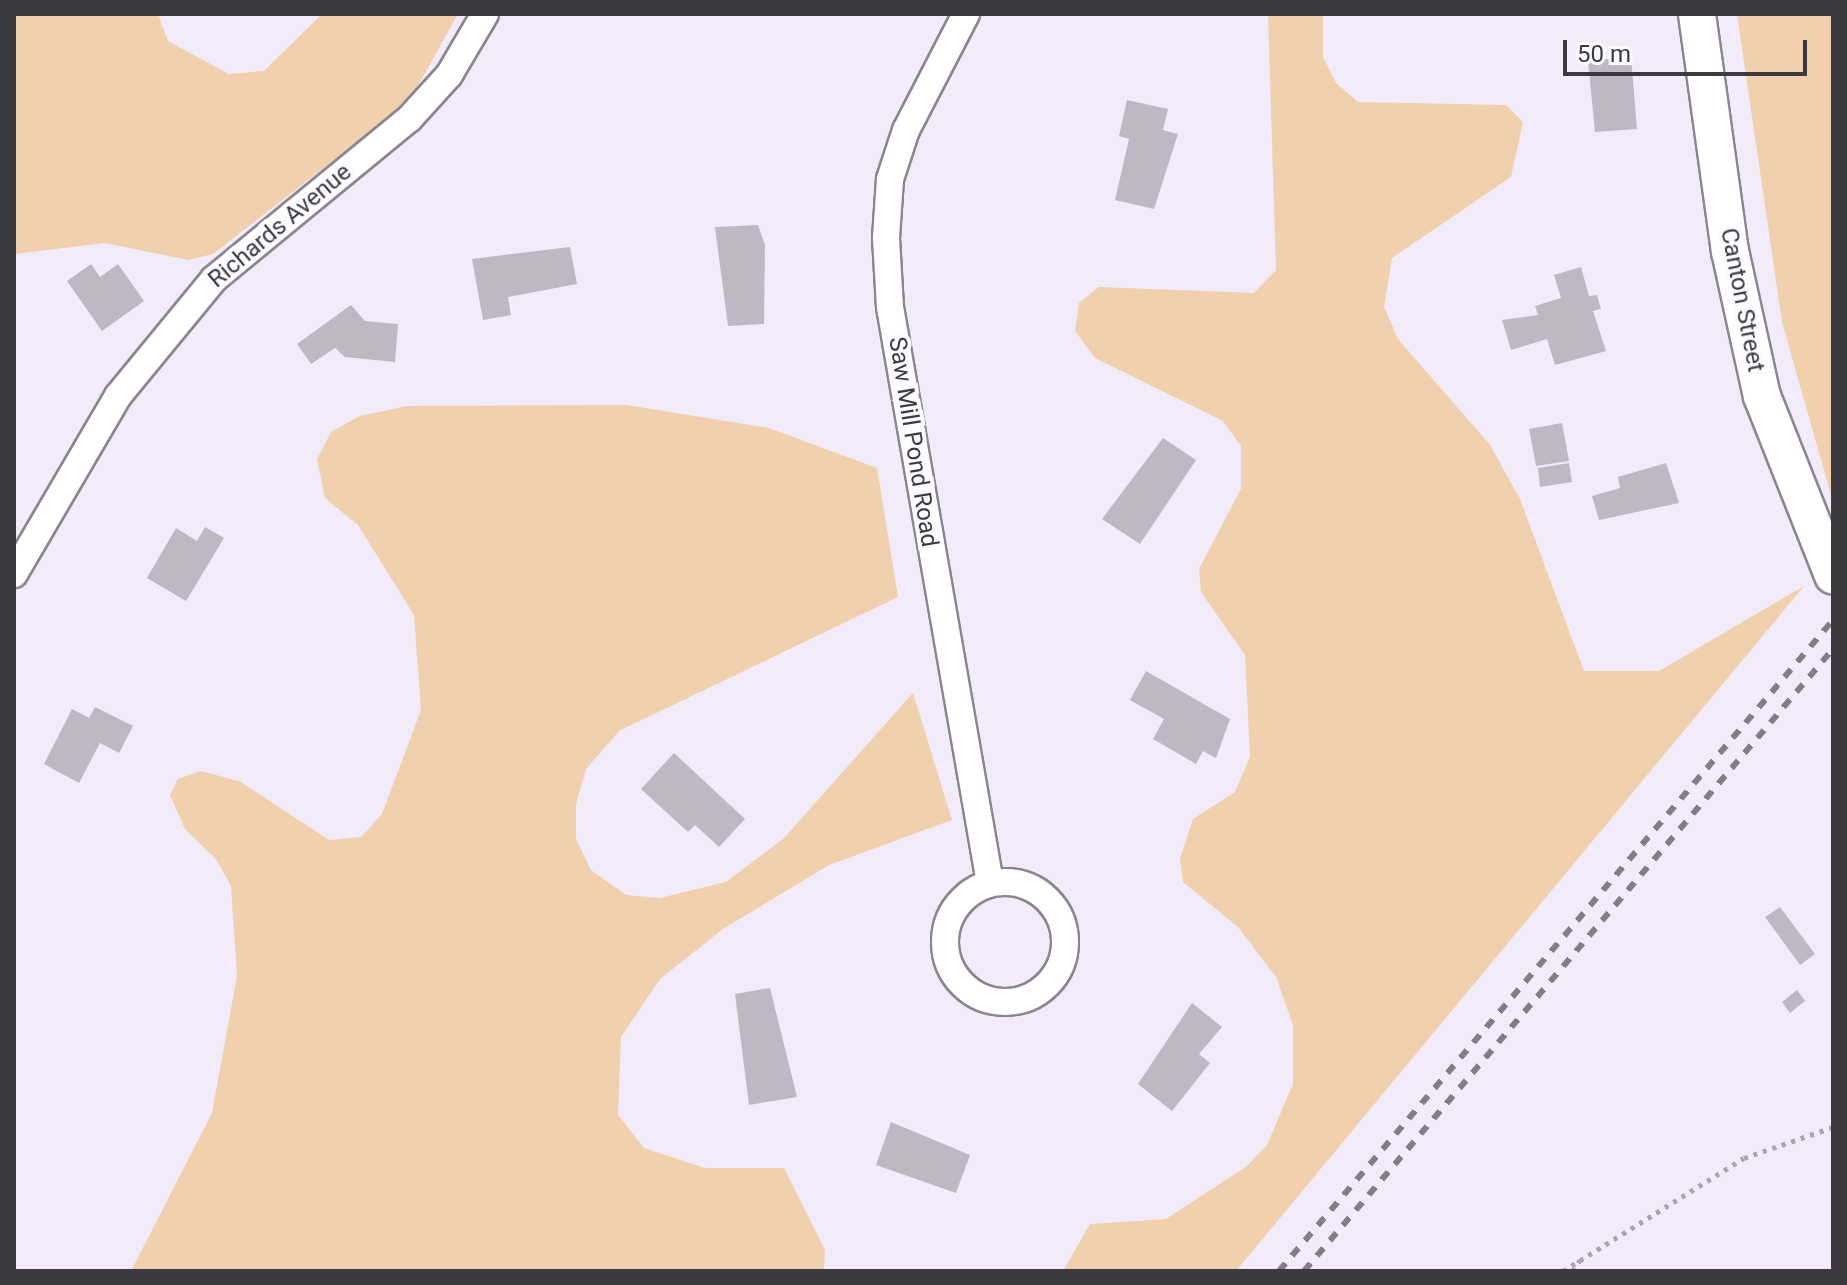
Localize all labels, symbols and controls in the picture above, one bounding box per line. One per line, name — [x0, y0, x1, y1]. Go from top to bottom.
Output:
scale bar — [1567, 24, 1811, 74]
text: 50 m — [1577, 40, 1631, 68]
street label: Richards Avenue — [203, 158, 357, 294]
street label: Canton Street — [1714, 226, 1770, 374]
street label: Saw Mill Pond Road — [882, 335, 944, 549]

